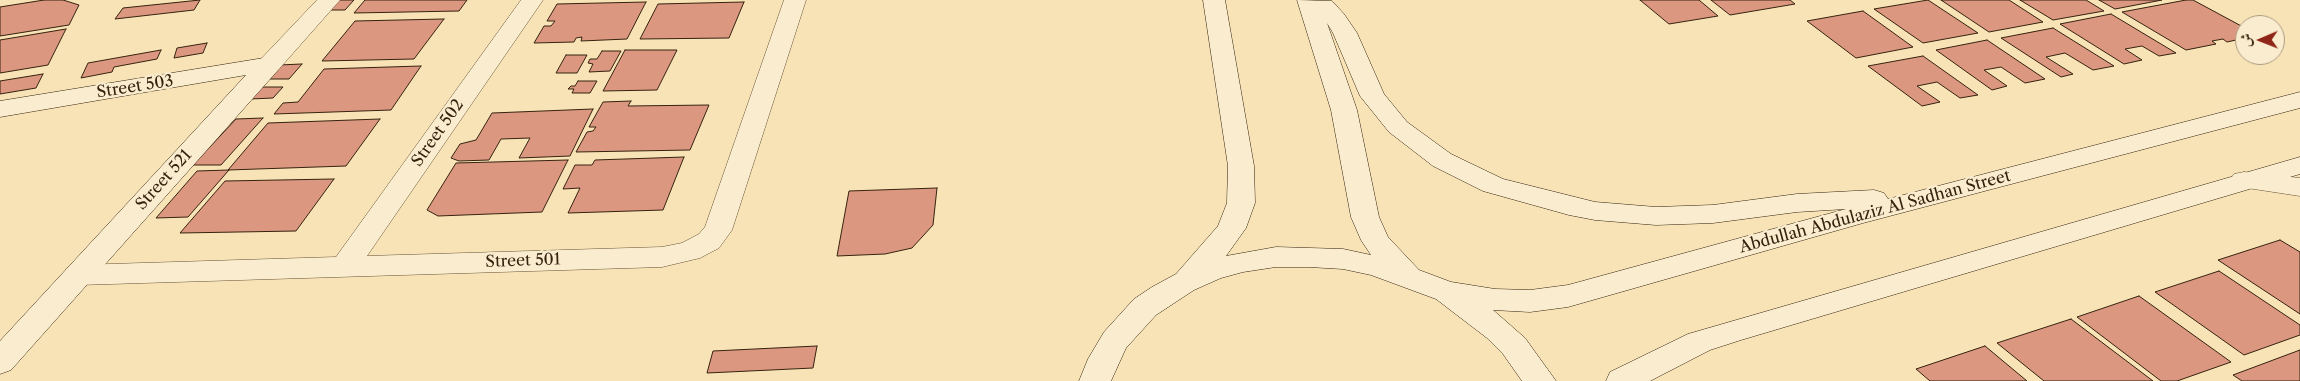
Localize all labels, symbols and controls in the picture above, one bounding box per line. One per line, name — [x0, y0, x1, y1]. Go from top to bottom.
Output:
north arrow — [2235, 15, 2285, 65]
text: ش — [2237, 33, 2255, 47]
street label: Street 503 — [95, 71, 175, 103]
street label: Street 502 — [408, 96, 468, 170]
street label: Street 521 — [132, 146, 196, 214]
street label: Abdullah Abdulaziz Al Sadhan Street — [1737, 167, 2013, 257]
street label: Street 501 — [485, 250, 561, 272]

